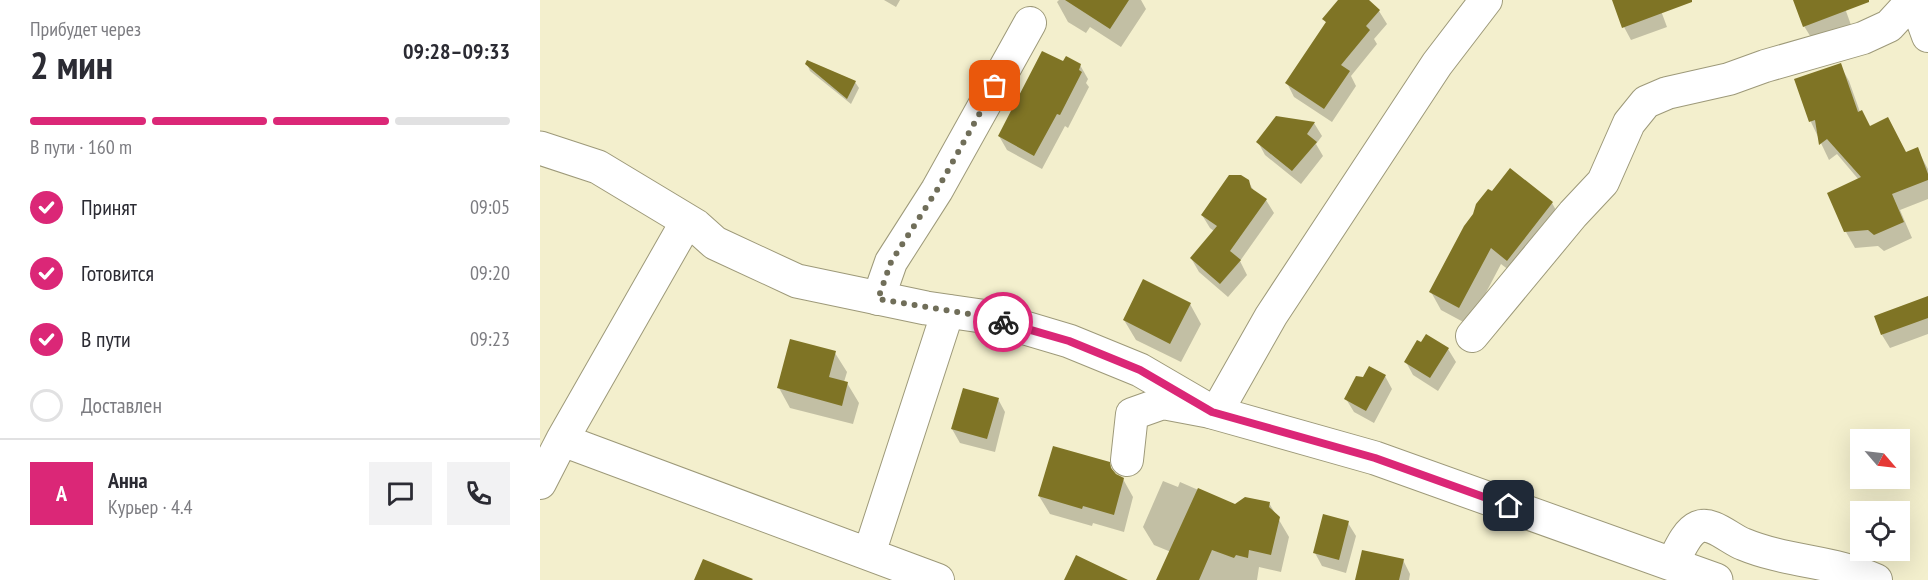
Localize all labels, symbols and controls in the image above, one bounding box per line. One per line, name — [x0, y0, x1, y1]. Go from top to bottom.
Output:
text: Прибудет через — [30, 16, 141, 42]
text: 09:28–09:33 — [403, 37, 510, 65]
text: 2 мин — [30, 39, 113, 90]
pin — [969, 60, 1020, 111]
icon: bag — [978, 69, 1011, 102]
text: В пути · 160 m — [30, 134, 132, 160]
icon: check — [30, 191, 63, 224]
text: Принят — [81, 193, 137, 221]
text: 09:05 — [470, 194, 510, 220]
icon: check — [30, 257, 63, 290]
text: Готовится — [81, 259, 154, 287]
text: 09:20 — [470, 260, 510, 286]
courier — [973, 292, 1033, 352]
icon: bike — [987, 306, 1020, 339]
icon: check — [30, 323, 63, 356]
text: В пути — [81, 325, 131, 353]
text: 09:23 — [470, 326, 510, 352]
text: Доставлен — [81, 391, 162, 419]
north arrow — [1850, 429, 1910, 489]
map controls — [1850, 429, 1910, 561]
button: chat — [369, 462, 432, 525]
button: phone — [447, 462, 510, 525]
text: Анна — [108, 466, 148, 494]
text: А — [56, 479, 67, 507]
pin — [1483, 480, 1534, 531]
icon: home — [1492, 489, 1525, 522]
text: Курьер · 4.4 — [108, 494, 193, 520]
button: locate — [1850, 501, 1910, 561]

